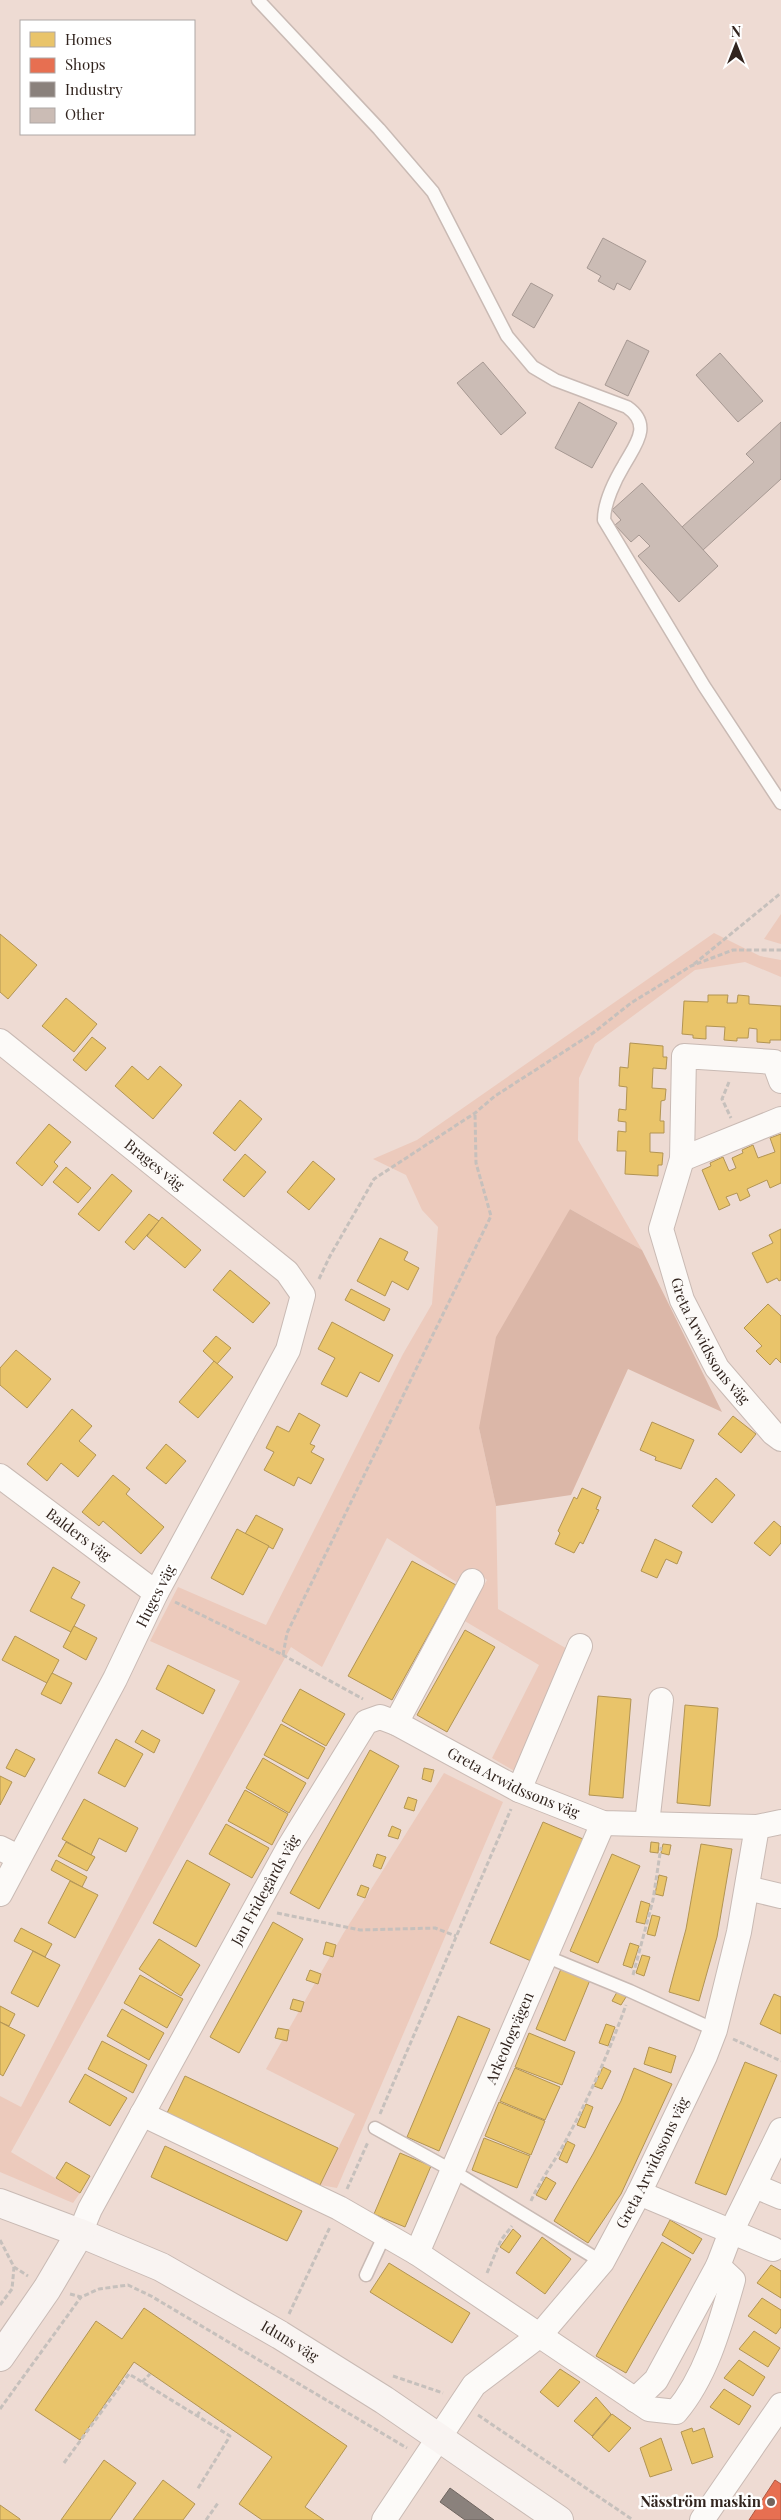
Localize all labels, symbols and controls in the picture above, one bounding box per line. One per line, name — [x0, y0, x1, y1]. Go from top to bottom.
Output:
legend — [20, 20, 195, 135]
north arrow — [711, 20, 761, 70]
text: N — [731, 22, 741, 41]
text: Homes — [65, 29, 112, 49]
text: Shops — [65, 54, 106, 74]
text: Industry — [65, 79, 123, 99]
text: Other — [65, 104, 105, 124]
street label: Brages väg — [121, 1134, 189, 1195]
street label: Greta Arwidssons väg — [667, 1275, 755, 1408]
street label: Balders väg — [42, 1503, 116, 1565]
street label: Huges väg — [131, 1561, 179, 1630]
street label: Greta Arwidssons väg — [444, 1742, 583, 1822]
street label: Jan Fridegårds väg — [225, 1830, 303, 1949]
street label: Arkeologvägen — [480, 1989, 538, 2088]
street label: Greta Arwidssons väg — [611, 2093, 693, 2232]
street label: Iduns väg — [258, 2315, 323, 2366]
place label: Näsström maskin — [640, 2491, 762, 2511]
marker: Näsström maskin — [765, 2496, 777, 2508]

